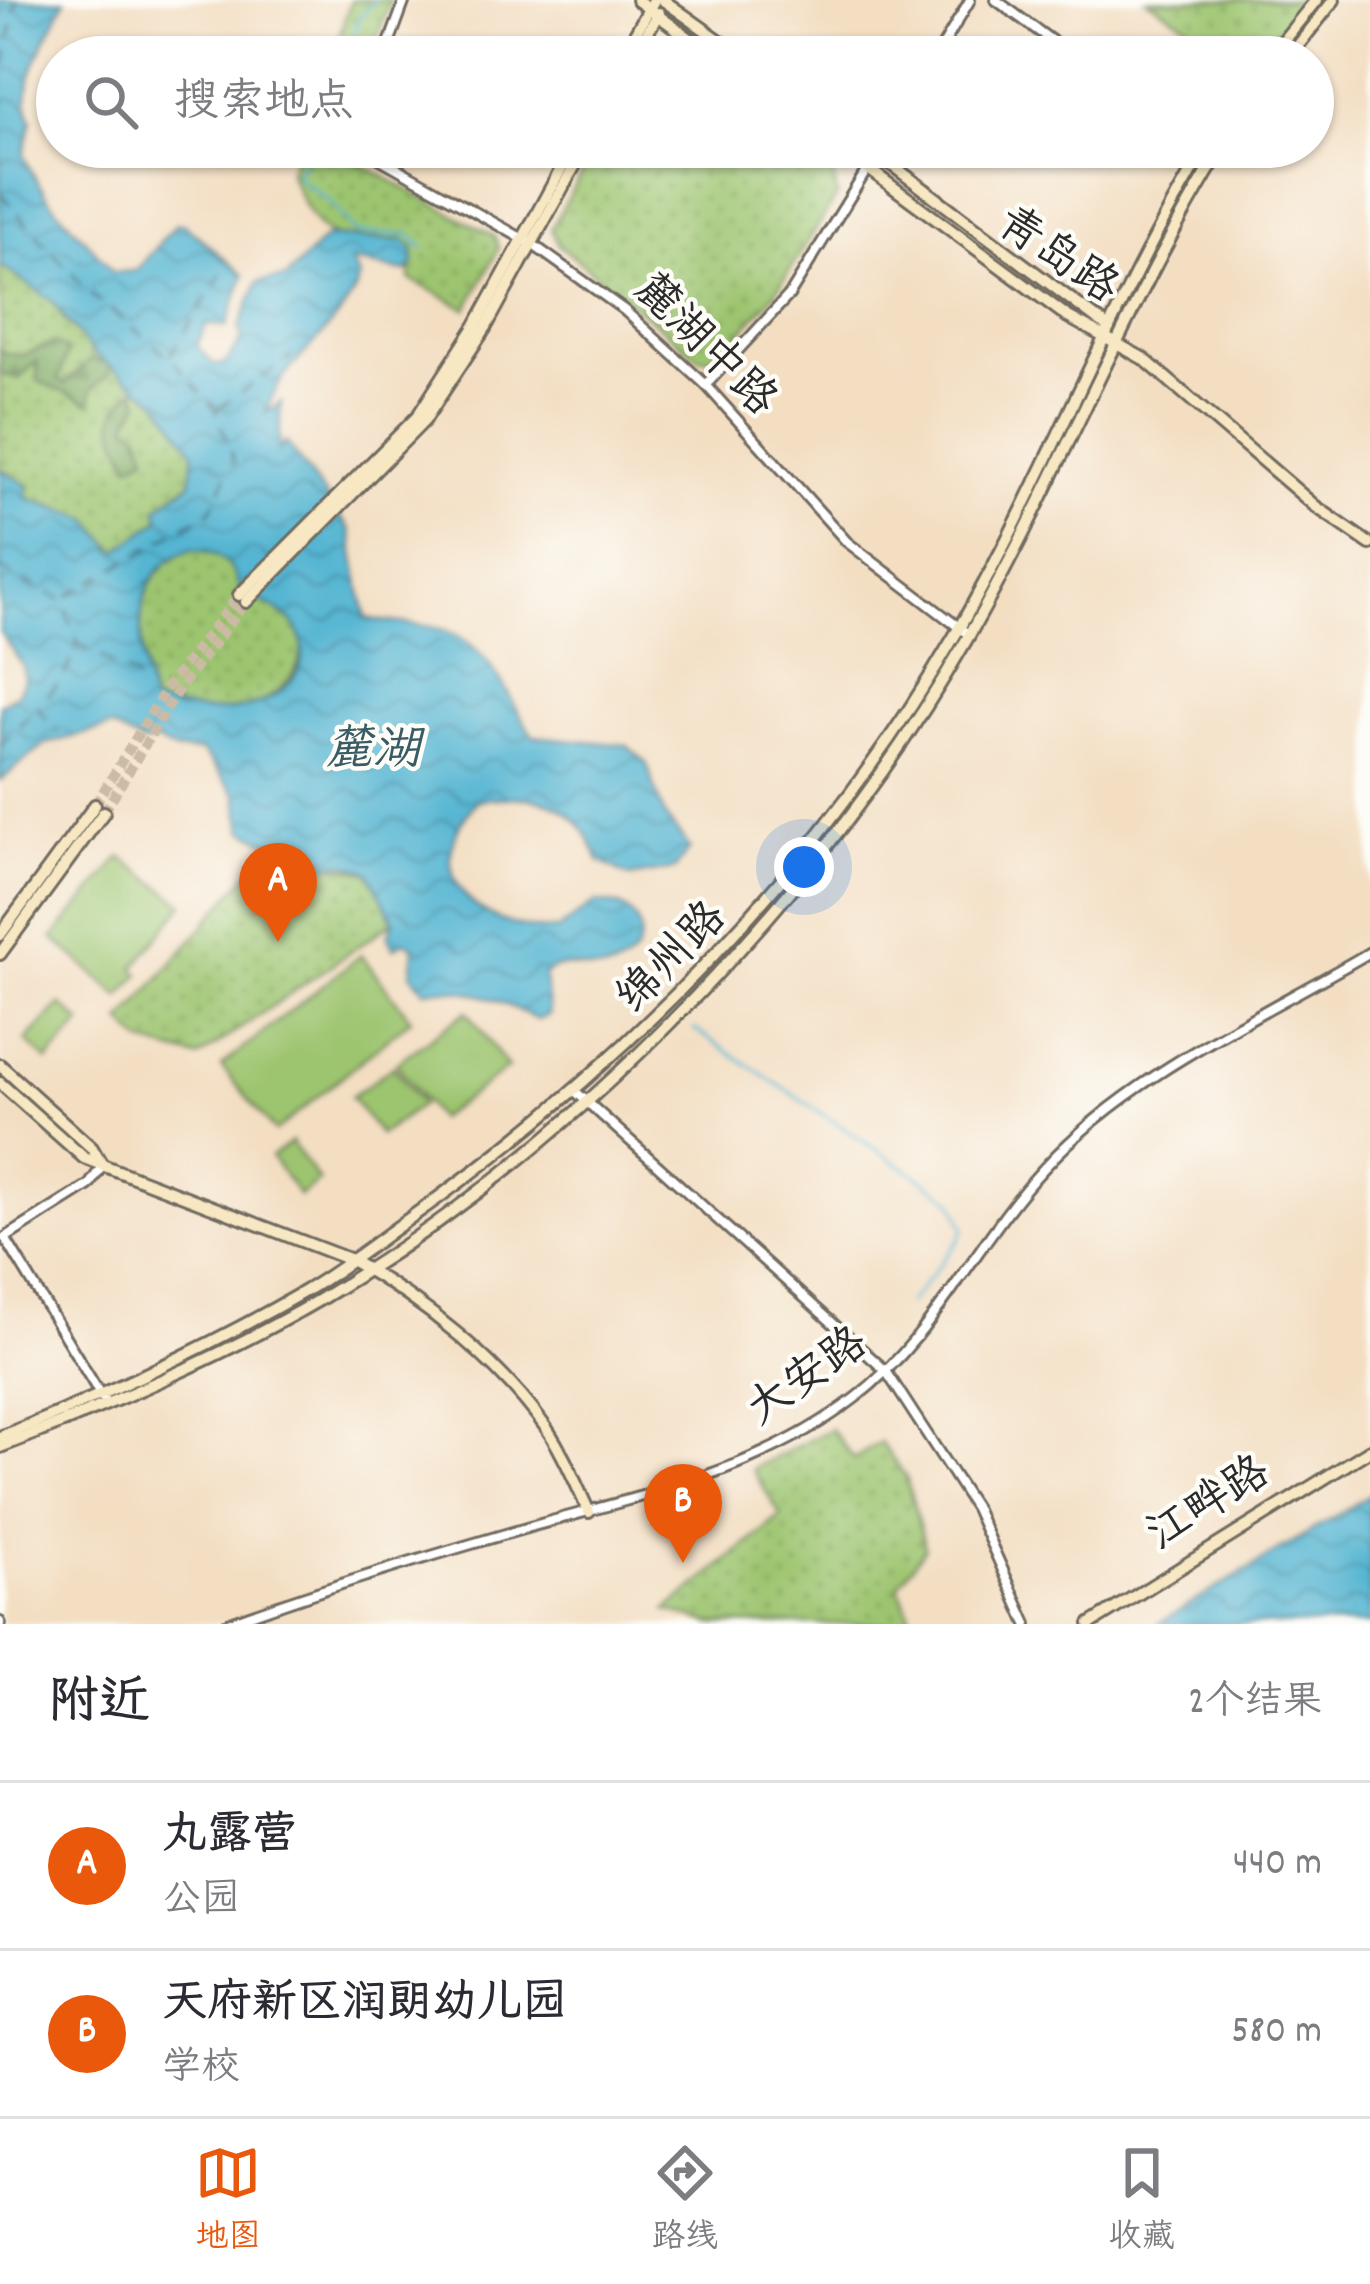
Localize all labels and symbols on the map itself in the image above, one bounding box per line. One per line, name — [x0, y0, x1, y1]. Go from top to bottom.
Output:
street label: 青岛路 — [982, 194, 1130, 322]
street label: 麓湖中路 — [617, 261, 789, 433]
water label: 麓湖 — [325, 719, 426, 788]
your location — [774, 837, 834, 897]
pin: A — [239, 843, 317, 942]
street label: 绵州路 — [604, 889, 744, 1031]
street label: 大安路 — [735, 1314, 883, 1444]
street label: 江畔路 — [1136, 1443, 1284, 1569]
pin: B — [644, 1464, 722, 1563]

